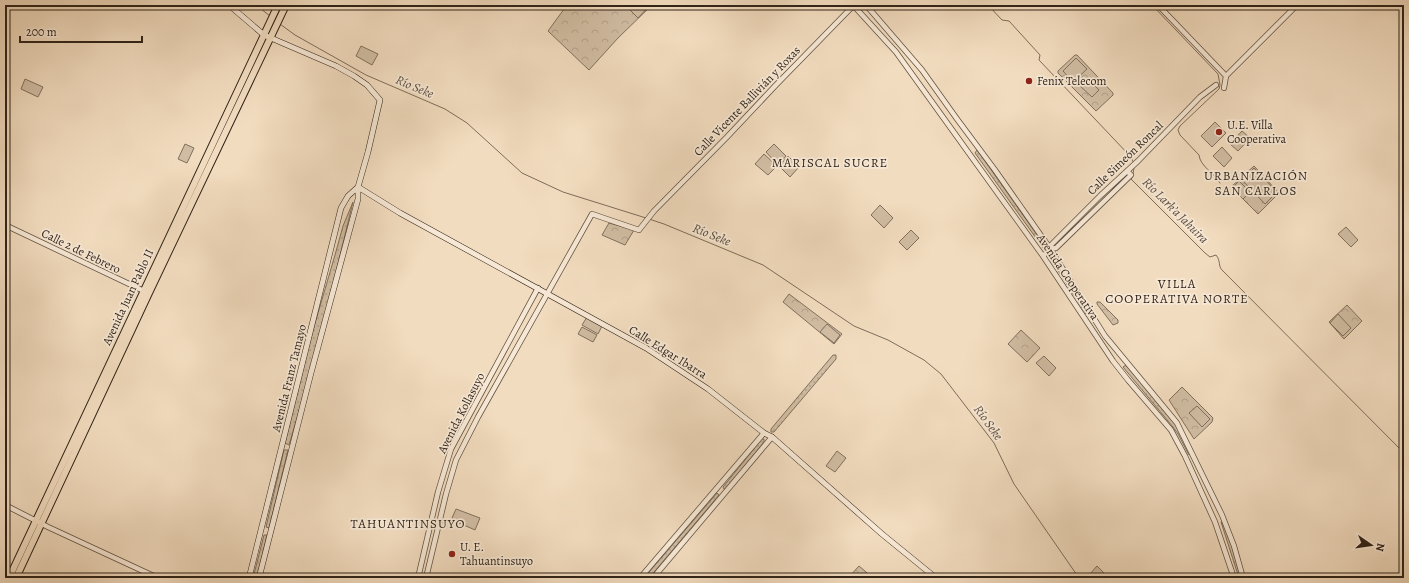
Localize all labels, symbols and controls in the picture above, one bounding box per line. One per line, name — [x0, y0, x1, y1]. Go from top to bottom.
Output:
scale bar — [20, 18, 142, 44]
text: 200 m — [26, 24, 57, 40]
street label: Calle Vicente Ballivián y Roxas — [690, 42, 804, 159]
water label: Río Seke — [393, 71, 437, 102]
place label: Fenix Telecom — [1037, 73, 1106, 89]
marker: Fenix Telecom — [1024, 76, 1034, 86]
place label: U.E. Villa Cooperativa — [1227, 117, 1286, 147]
street label: Calle Simeón Roncal — [1084, 118, 1166, 198]
marker: U.E. Villa Cooperativa — [1214, 127, 1224, 137]
district label: MARISCAL SUCRE — [772, 154, 888, 171]
district label: URBANIZACIÓN SAN CARLOS — [1204, 167, 1308, 199]
water label: Río Lark’a Jahuira — [1139, 174, 1212, 247]
water label: Río Seke — [690, 219, 734, 250]
street label: Calle 2 de Febrero — [39, 225, 123, 277]
street label: Avenida Cooperativa — [1033, 230, 1103, 324]
street label: Avenida Juan Pablo II — [98, 246, 157, 349]
district label: VILLA COOPERATIVA NORTE — [1105, 275, 1249, 307]
street label: Calle Edgar Ibarra — [626, 322, 710, 383]
street label: Avenida Franz Tamayo — [268, 323, 310, 434]
street label: Avenida Kollasuyo — [433, 370, 488, 457]
water label: Río Seke — [970, 401, 1007, 444]
district label: TAHUANTINSUYO — [350, 515, 466, 532]
north arrow — [1351, 525, 1391, 565]
place label: U. E. Tahuantinsuyo — [460, 539, 533, 569]
text: N — [1372, 542, 1388, 553]
marker: U. E. Tahuantinsuyo — [447, 549, 457, 559]

